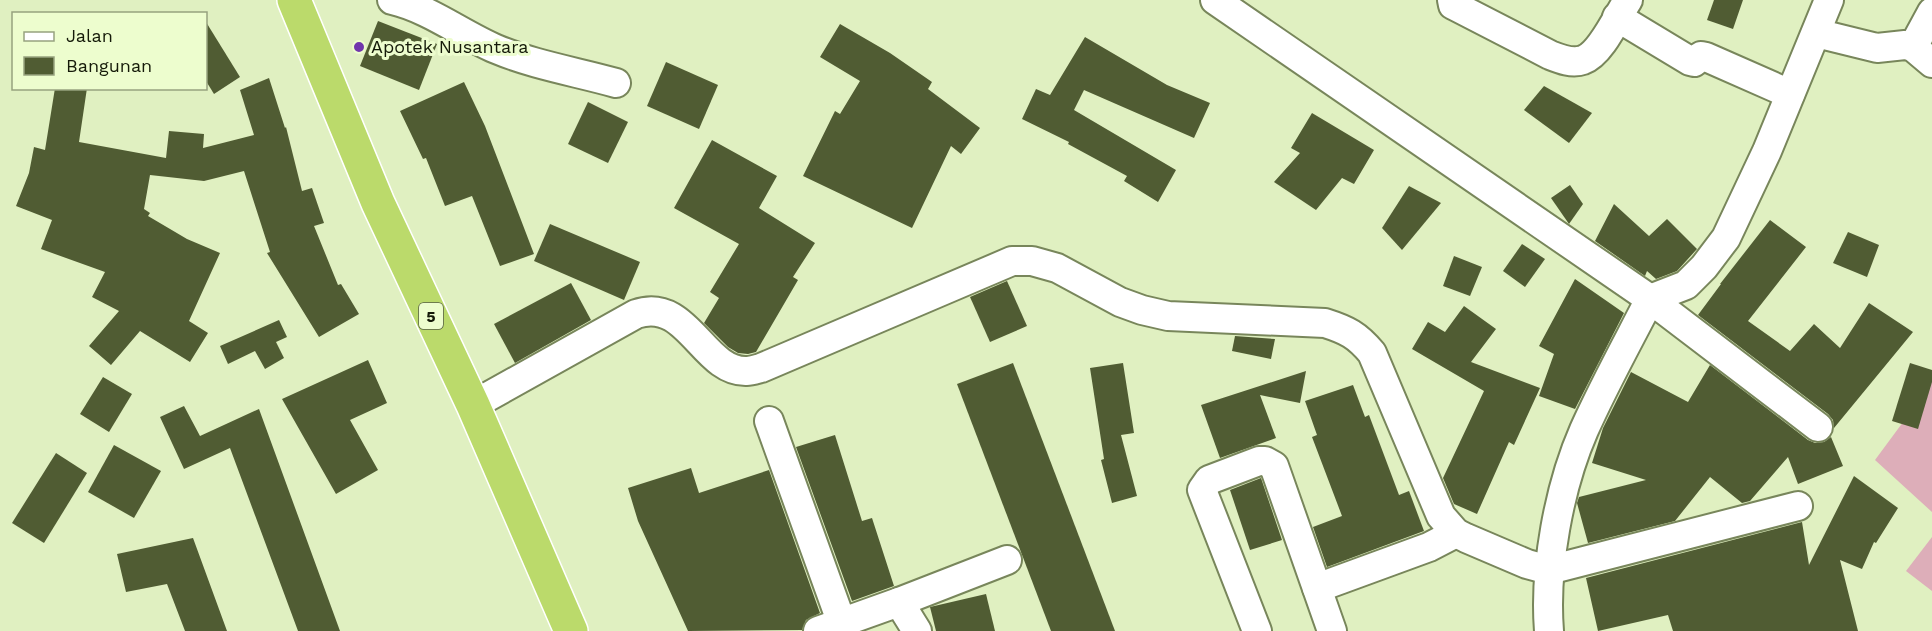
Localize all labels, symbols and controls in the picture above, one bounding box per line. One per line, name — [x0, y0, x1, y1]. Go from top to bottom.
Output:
legend — [12, 12, 207, 90]
text: Jalan — [66, 25, 113, 46]
place label: Apotek Nusantara — [371, 36, 529, 57]
marker: Apotek Nusantara — [352, 40, 366, 54]
text: Bangunan — [66, 55, 152, 76]
road number: 5 — [419, 303, 443, 329]

